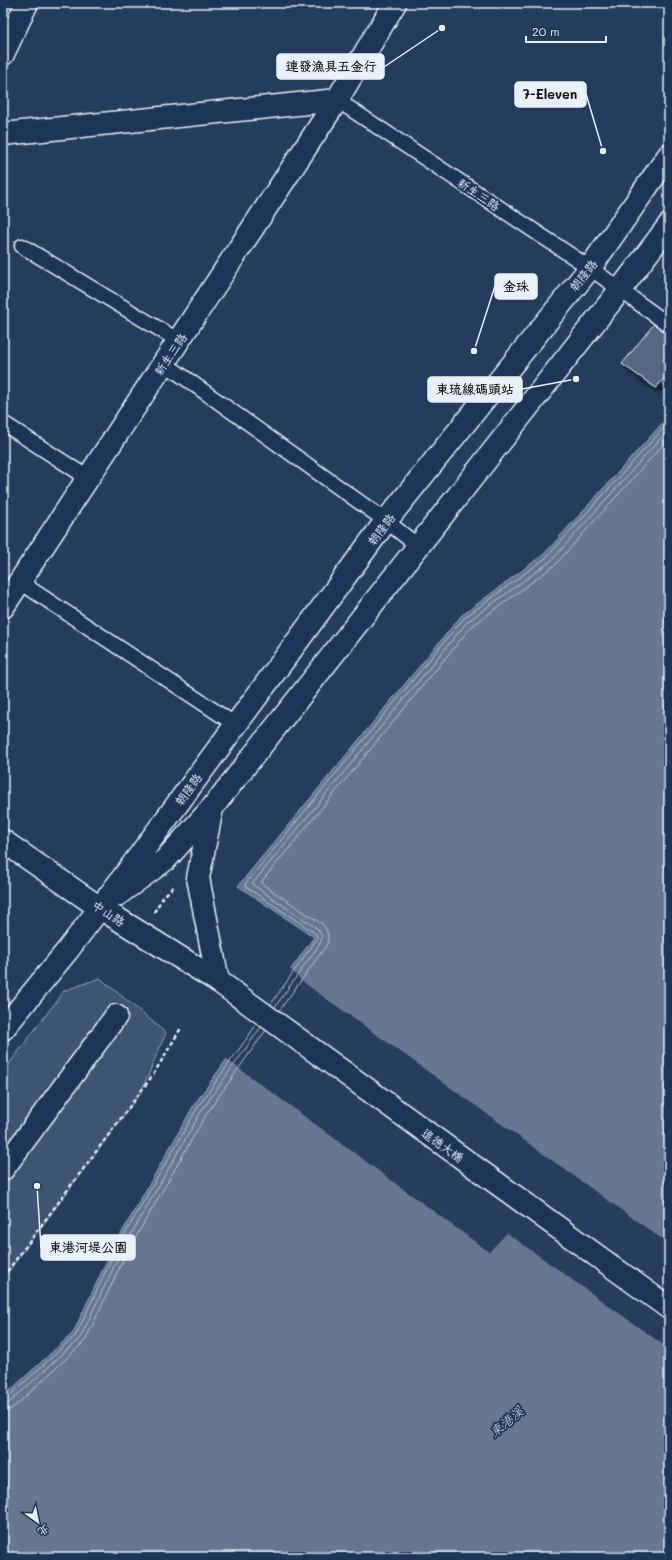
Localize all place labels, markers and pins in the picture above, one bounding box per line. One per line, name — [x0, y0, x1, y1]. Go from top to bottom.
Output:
callout: 連發漁具五金行 — [277, 54, 384, 79]
callout: 7-Eleven — [515, 82, 586, 107]
callout: 金珠 — [495, 274, 537, 299]
callout: 東琉線碼頭站 — [428, 377, 522, 402]
callout: 東港河堤公園 — [41, 1235, 135, 1260]

